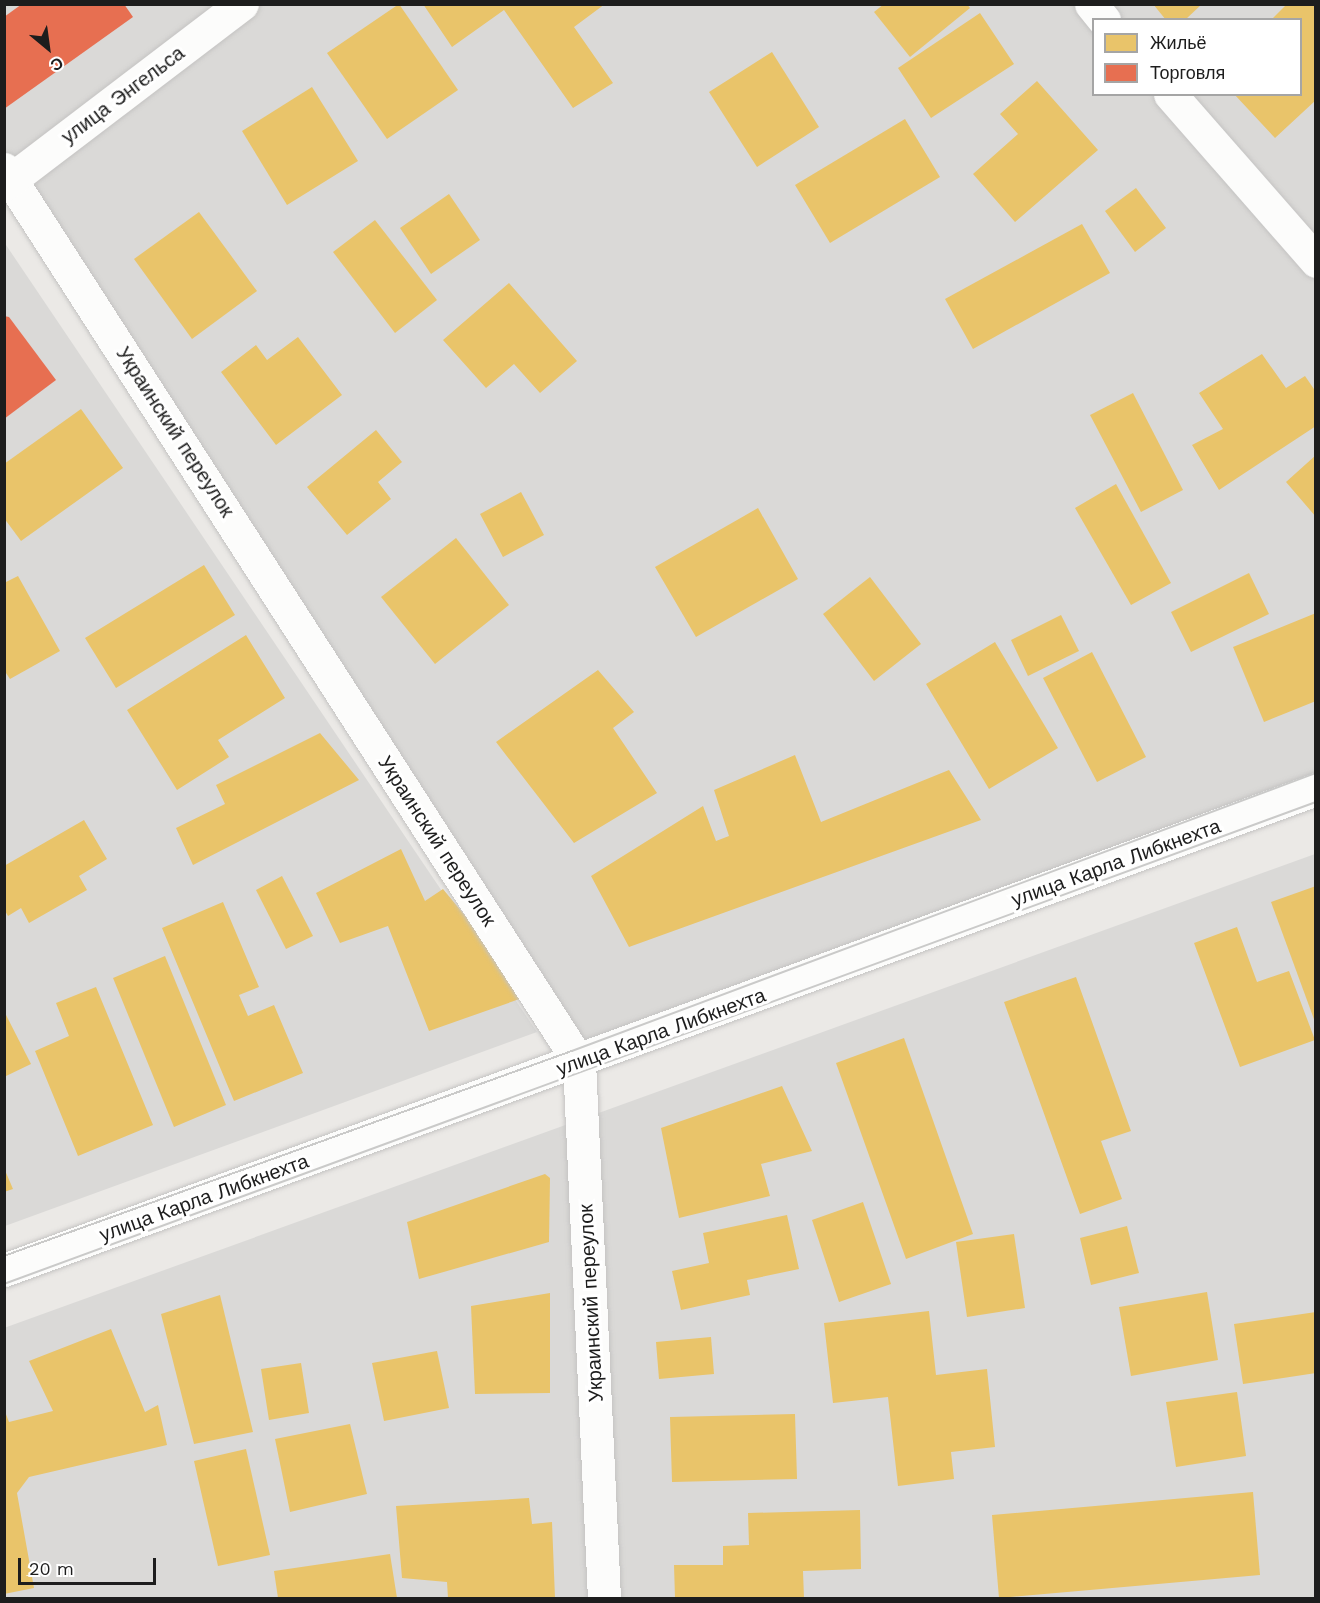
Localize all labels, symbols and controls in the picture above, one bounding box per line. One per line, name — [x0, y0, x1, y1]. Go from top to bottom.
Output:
north arrow — [18, 18, 78, 78]
legend — [1092, 18, 1302, 96]
text: Жильё — [1150, 32, 1207, 53]
street label: улица Энгельса — [57, 41, 189, 149]
text: С — [47, 53, 67, 75]
text: Торговля — [1150, 62, 1225, 83]
street label: Украинский переулок — [111, 342, 239, 522]
street label: Украинский переулок — [373, 751, 501, 931]
street label: улица Карла Либкнехта — [1008, 814, 1224, 912]
street label: улица Карла Либкнехта — [553, 983, 769, 1081]
street label: улица Карла Либкнехта — [96, 1149, 312, 1247]
street label: Украинский переулок — [574, 1203, 608, 1403]
scale bar — [21, 1546, 159, 1584]
text: 20 m — [29, 1558, 74, 1579]

